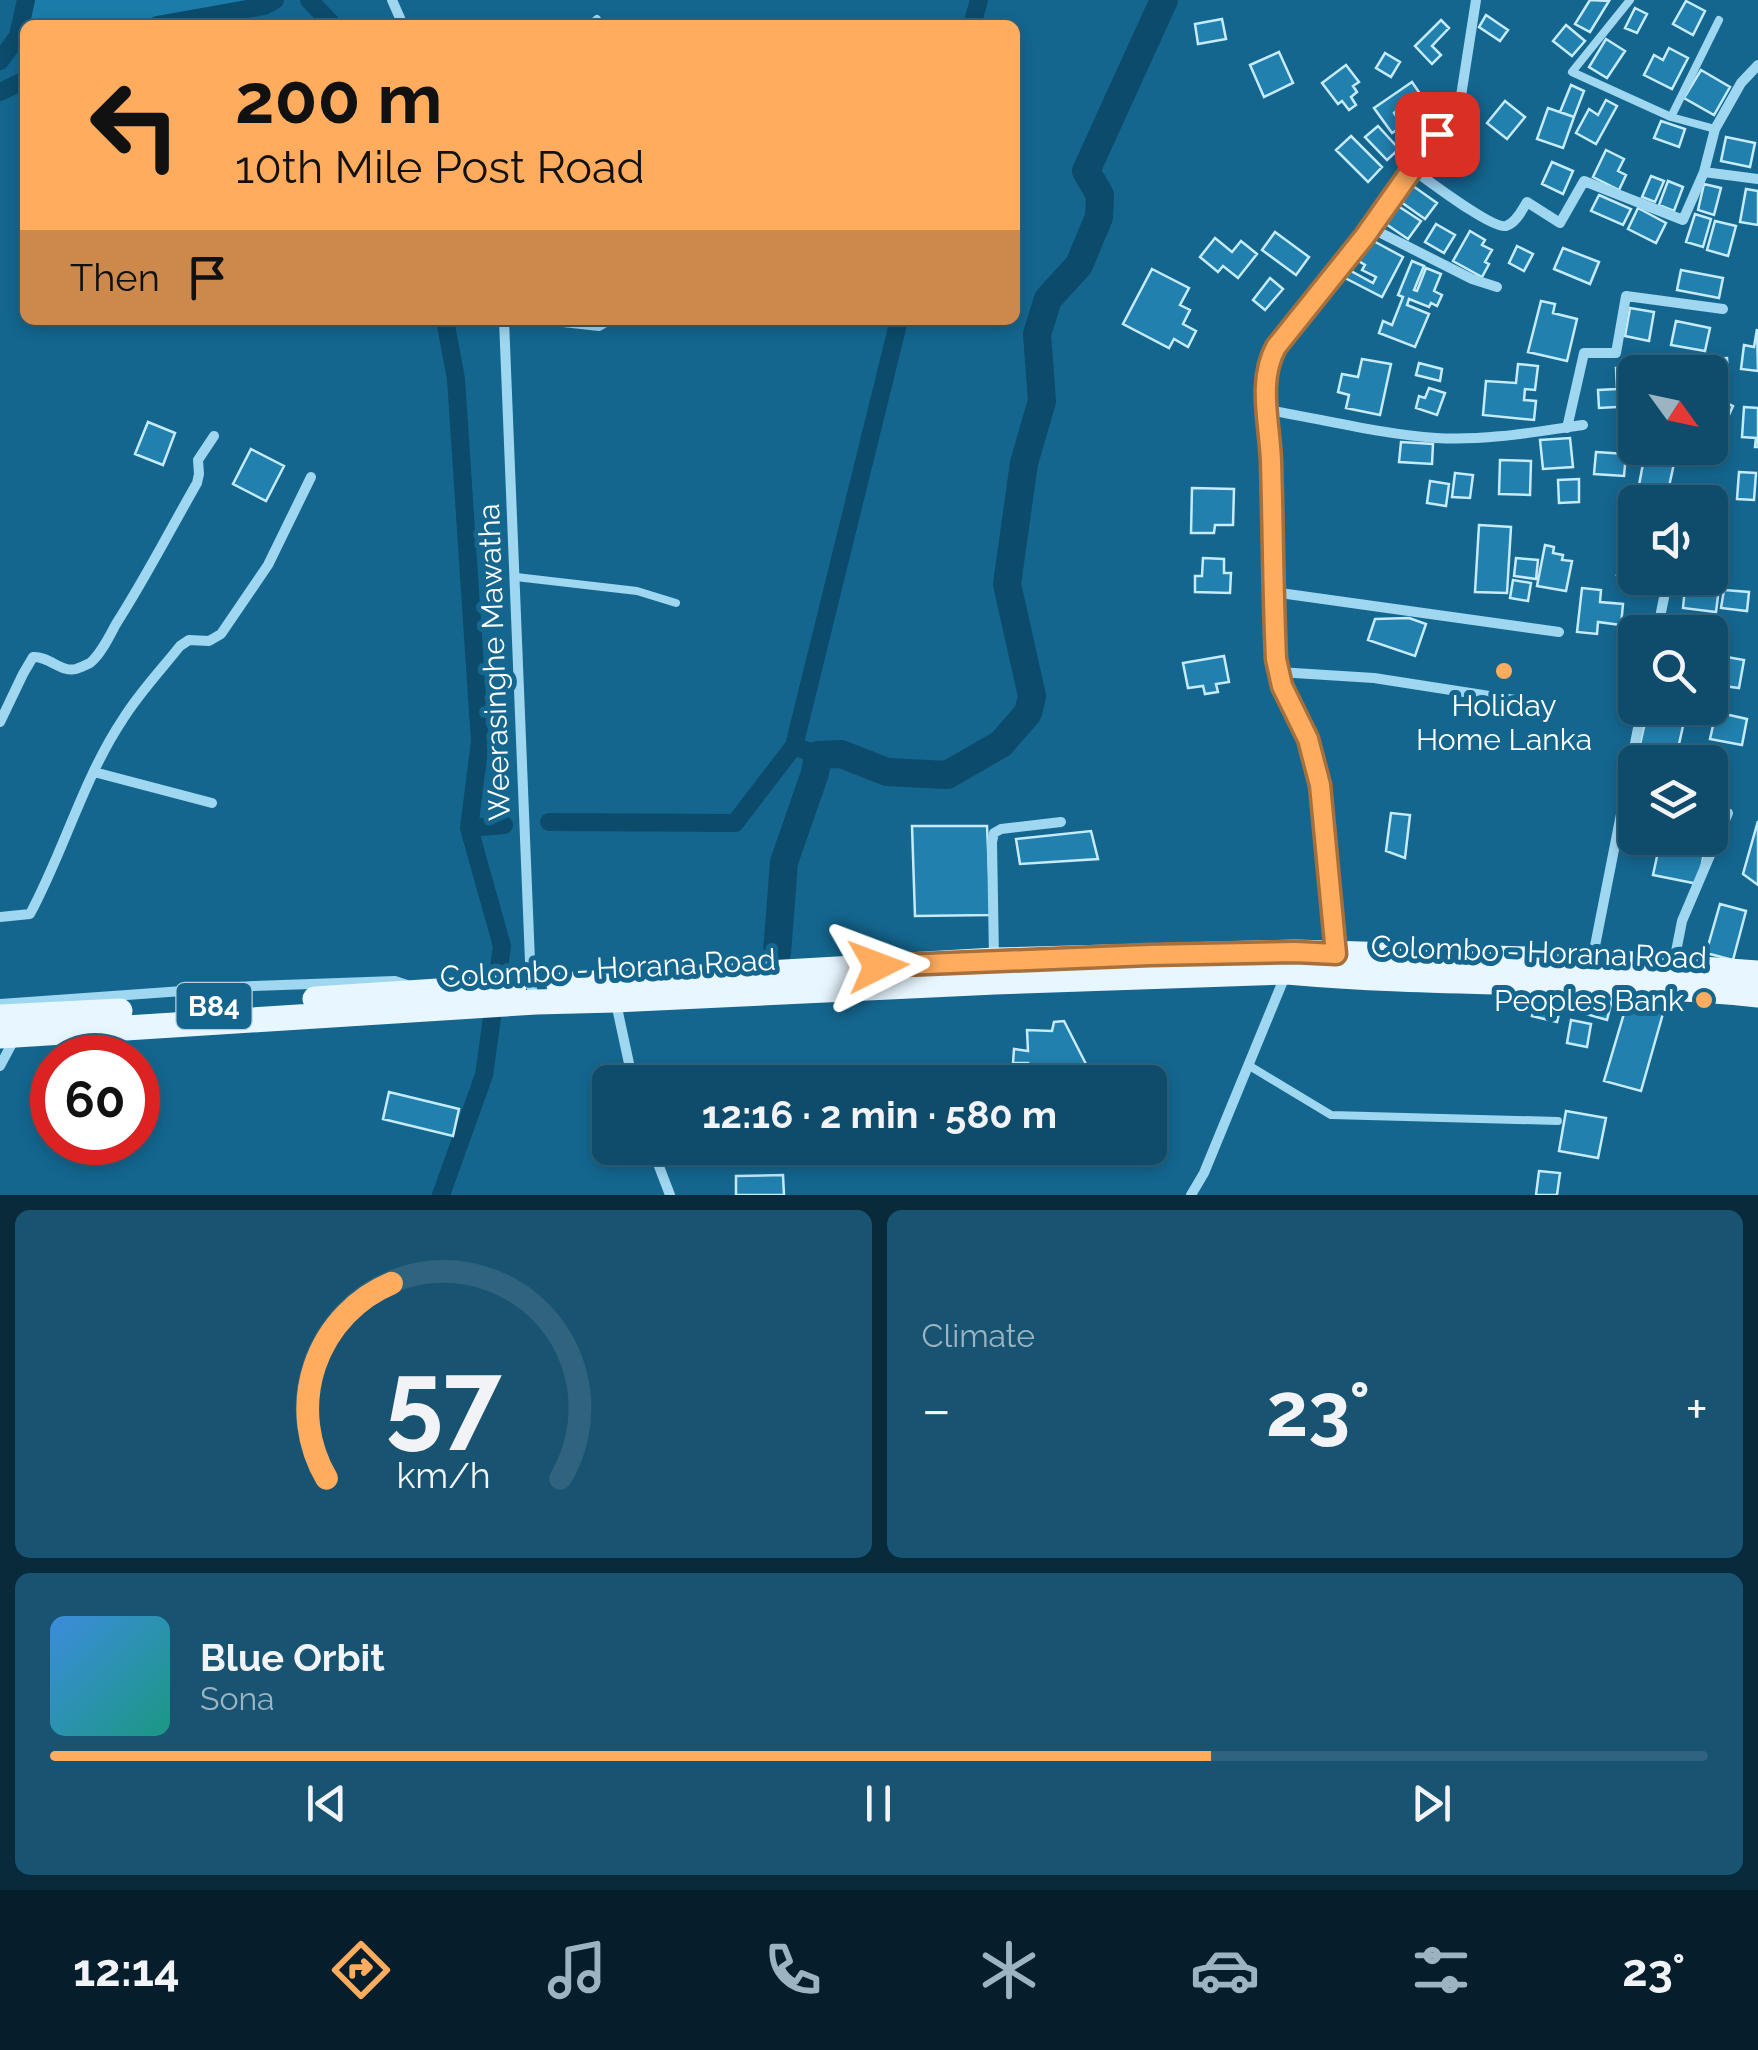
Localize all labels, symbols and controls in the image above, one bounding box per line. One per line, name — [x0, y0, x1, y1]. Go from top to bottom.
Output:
text: 200 m — [235, 57, 442, 139]
icon: left — [70, 60, 200, 190]
pin — [1395, 92, 1480, 177]
icon: arrive — [1410, 107, 1465, 162]
text: 10th Mile Post Road — [235, 141, 645, 194]
icon: arrive — [180, 250, 235, 305]
text: Then — [70, 255, 160, 300]
north arrow — [1618, 355, 1728, 465]
map controls — [1618, 355, 1728, 855]
button: sound — [1618, 485, 1728, 595]
street label: Weerasinghe Mawatha — [471, 503, 517, 821]
button: search — [1618, 615, 1728, 725]
marker: Holiday Home Lanka — [1493, 660, 1515, 682]
place label: Holiday Home Lanka — [1416, 688, 1592, 757]
button: layers — [1618, 745, 1728, 855]
position arrow — [826, 914, 930, 1018]
street label: Colombo - Horana Road — [1370, 929, 1708, 975]
street label: Colombo - Horana Road — [439, 942, 777, 994]
road number: B84 — [176, 983, 252, 1029]
place label: Peoples Bank — [1494, 983, 1684, 1018]
marker: Peoples Bank — [1693, 989, 1715, 1011]
speed limit sign: 60 — [30, 1035, 160, 1165]
text: 12:16 · 2 min · 580 m — [702, 1092, 1057, 1137]
text: Climate — [922, 1317, 1035, 1354]
text: 57 — [385, 1338, 502, 1460]
text: 23° — [1266, 1365, 1370, 1454]
text: − — [922, 1377, 951, 1442]
text: + — [1685, 1377, 1708, 1442]
text: km/h — [396, 1454, 490, 1496]
text: Blue Orbit — [200, 1635, 385, 1680]
text: Sona — [200, 1680, 275, 1717]
icon: previous — [299, 1776, 354, 1831]
icon: pause — [851, 1776, 906, 1831]
icon: next — [1404, 1776, 1459, 1831]
icon: directions — [326, 1935, 396, 2005]
icon: music — [542, 1935, 612, 2005]
icon: phone — [758, 1935, 828, 2005]
icon: climate — [974, 1935, 1044, 2005]
icon: car — [1190, 1935, 1260, 2005]
icon: filters — [1406, 1935, 1476, 2005]
text: 12:14 — [73, 1944, 180, 1997]
text: 23° — [1622, 1944, 1685, 1997]

